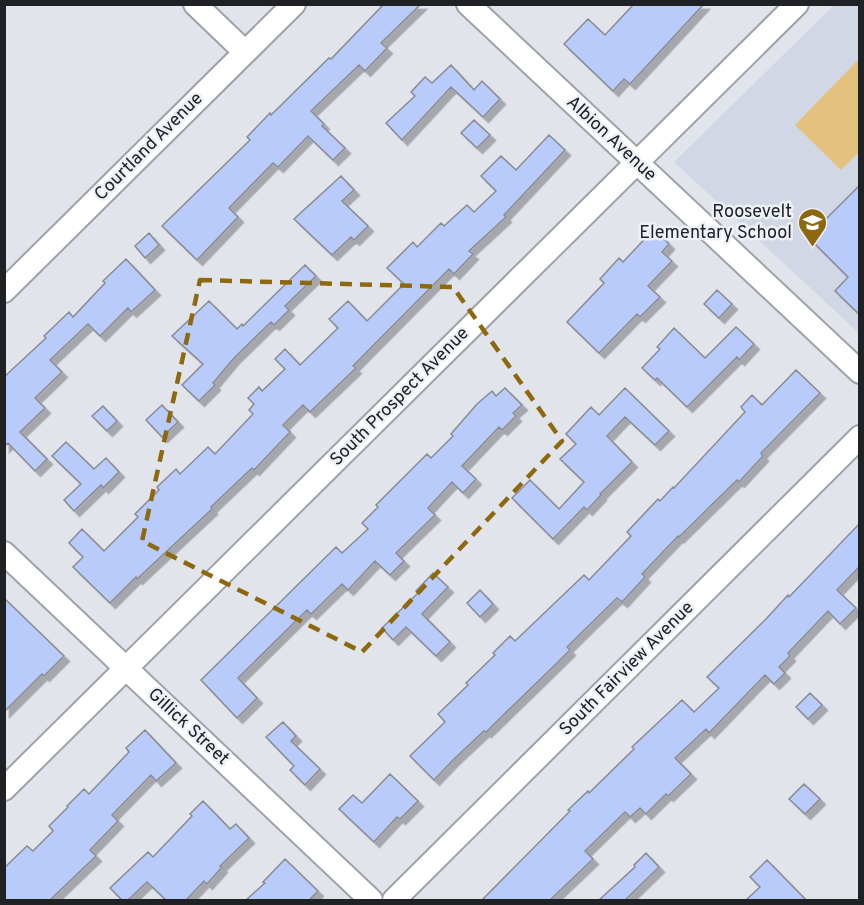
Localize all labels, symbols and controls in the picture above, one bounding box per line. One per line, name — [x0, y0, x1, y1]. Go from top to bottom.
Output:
street label: Courtland Avenue — [90, 88, 208, 206]
street label: Albion Avenue — [561, 91, 661, 187]
place label: Roosevelt Elementary School — [639, 201, 792, 245]
school or university icon: Roosevelt Elementary School — [797, 206, 829, 248]
street label: South Prospect Avenue — [326, 323, 474, 471]
street label: South Fairview Avenue — [555, 597, 699, 741]
street label: Gillick Street — [142, 683, 234, 771]

